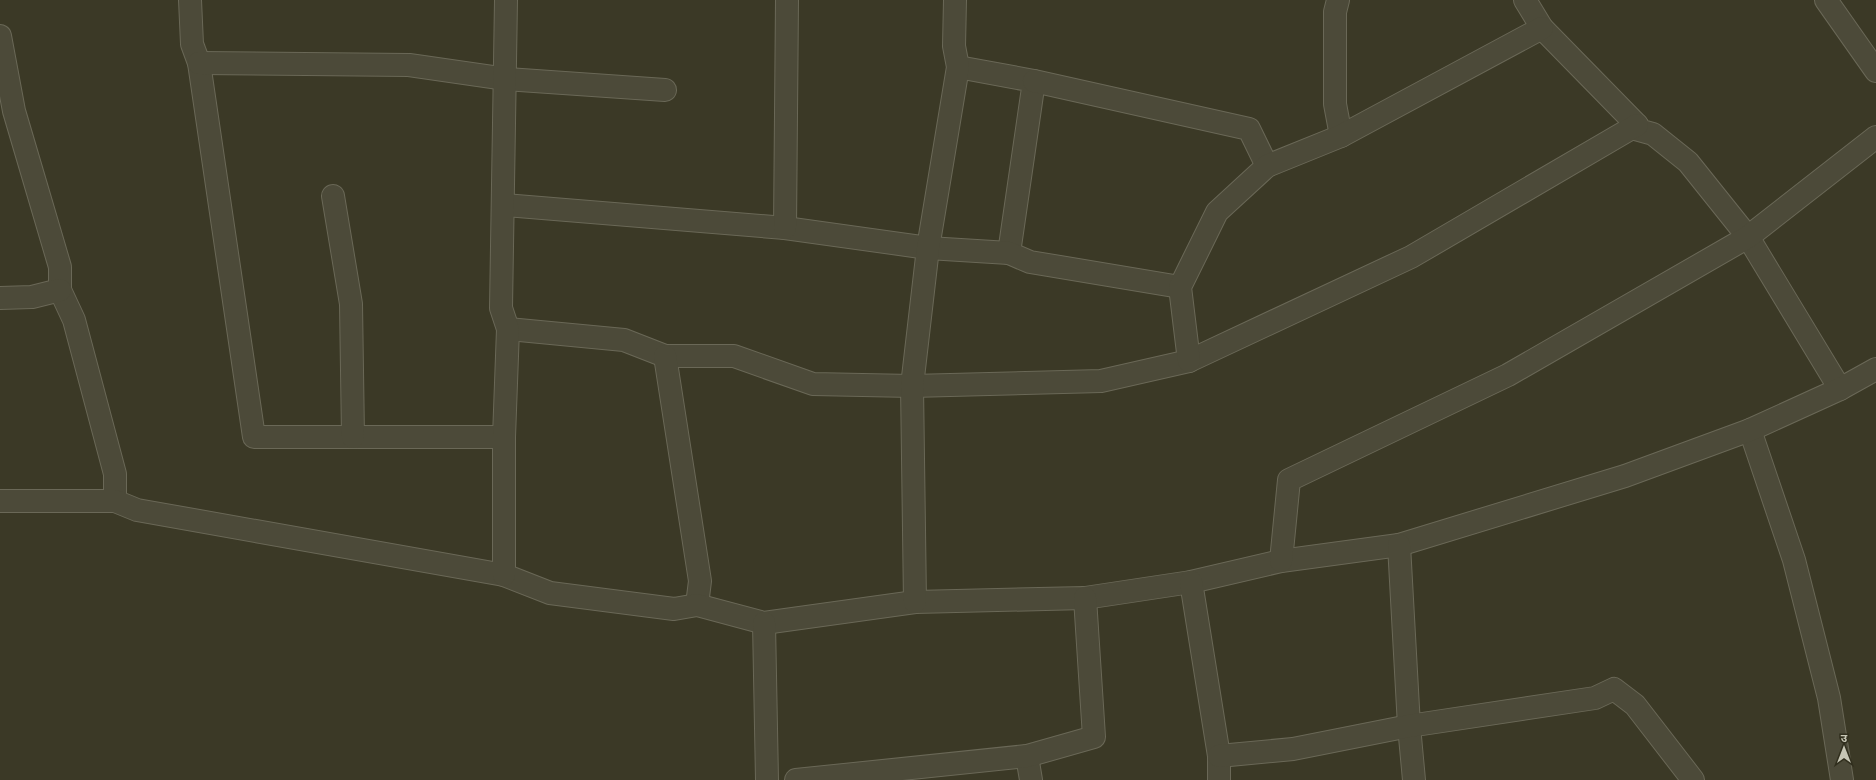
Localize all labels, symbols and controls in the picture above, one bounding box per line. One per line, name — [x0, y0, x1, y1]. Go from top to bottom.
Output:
north arrow — [1824, 728, 1864, 768]
text: उ — [1841, 731, 1848, 745]

